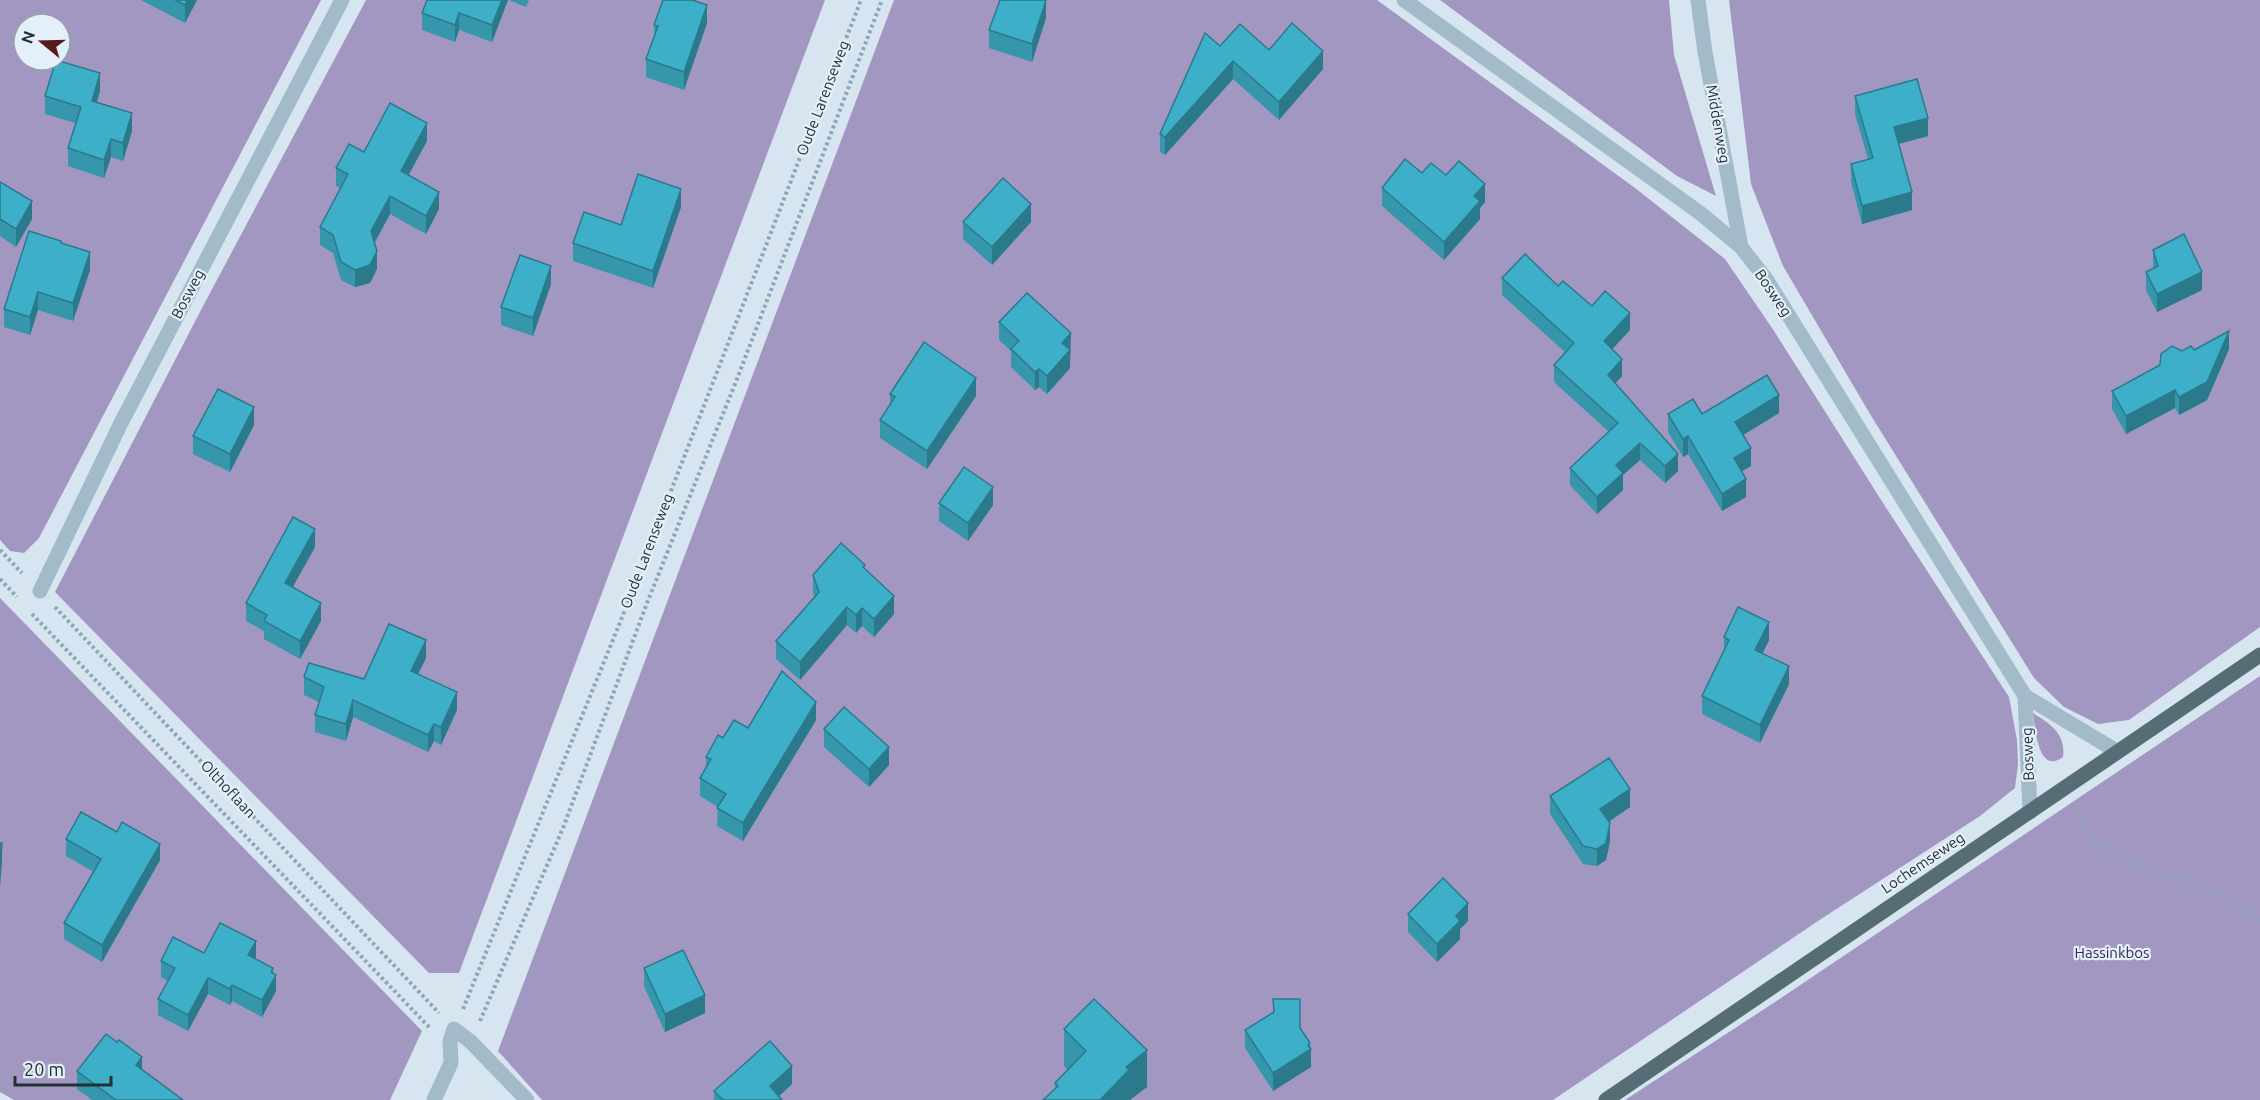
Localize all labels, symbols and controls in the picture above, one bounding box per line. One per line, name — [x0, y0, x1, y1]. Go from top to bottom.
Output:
north arrow — [12, 12, 72, 72]
text: N — [17, 29, 38, 46]
street label: Oude Larenseweg — [793, 38, 852, 158]
street label: Middenweg — [1703, 83, 1734, 165]
street label: Bosweg — [168, 266, 208, 321]
street label: Bosweg — [1751, 266, 1795, 320]
street label: Oude Larenseweg — [617, 491, 676, 611]
street label: Bosweg — [2018, 727, 2037, 781]
street label: Olthoflaan — [197, 756, 259, 821]
street label: Lochemseweg — [1878, 829, 1967, 897]
park label: Hassinkbos — [2074, 944, 2150, 961]
scale bar — [15, 1049, 111, 1087]
text: 20 m — [24, 1059, 64, 1079]

